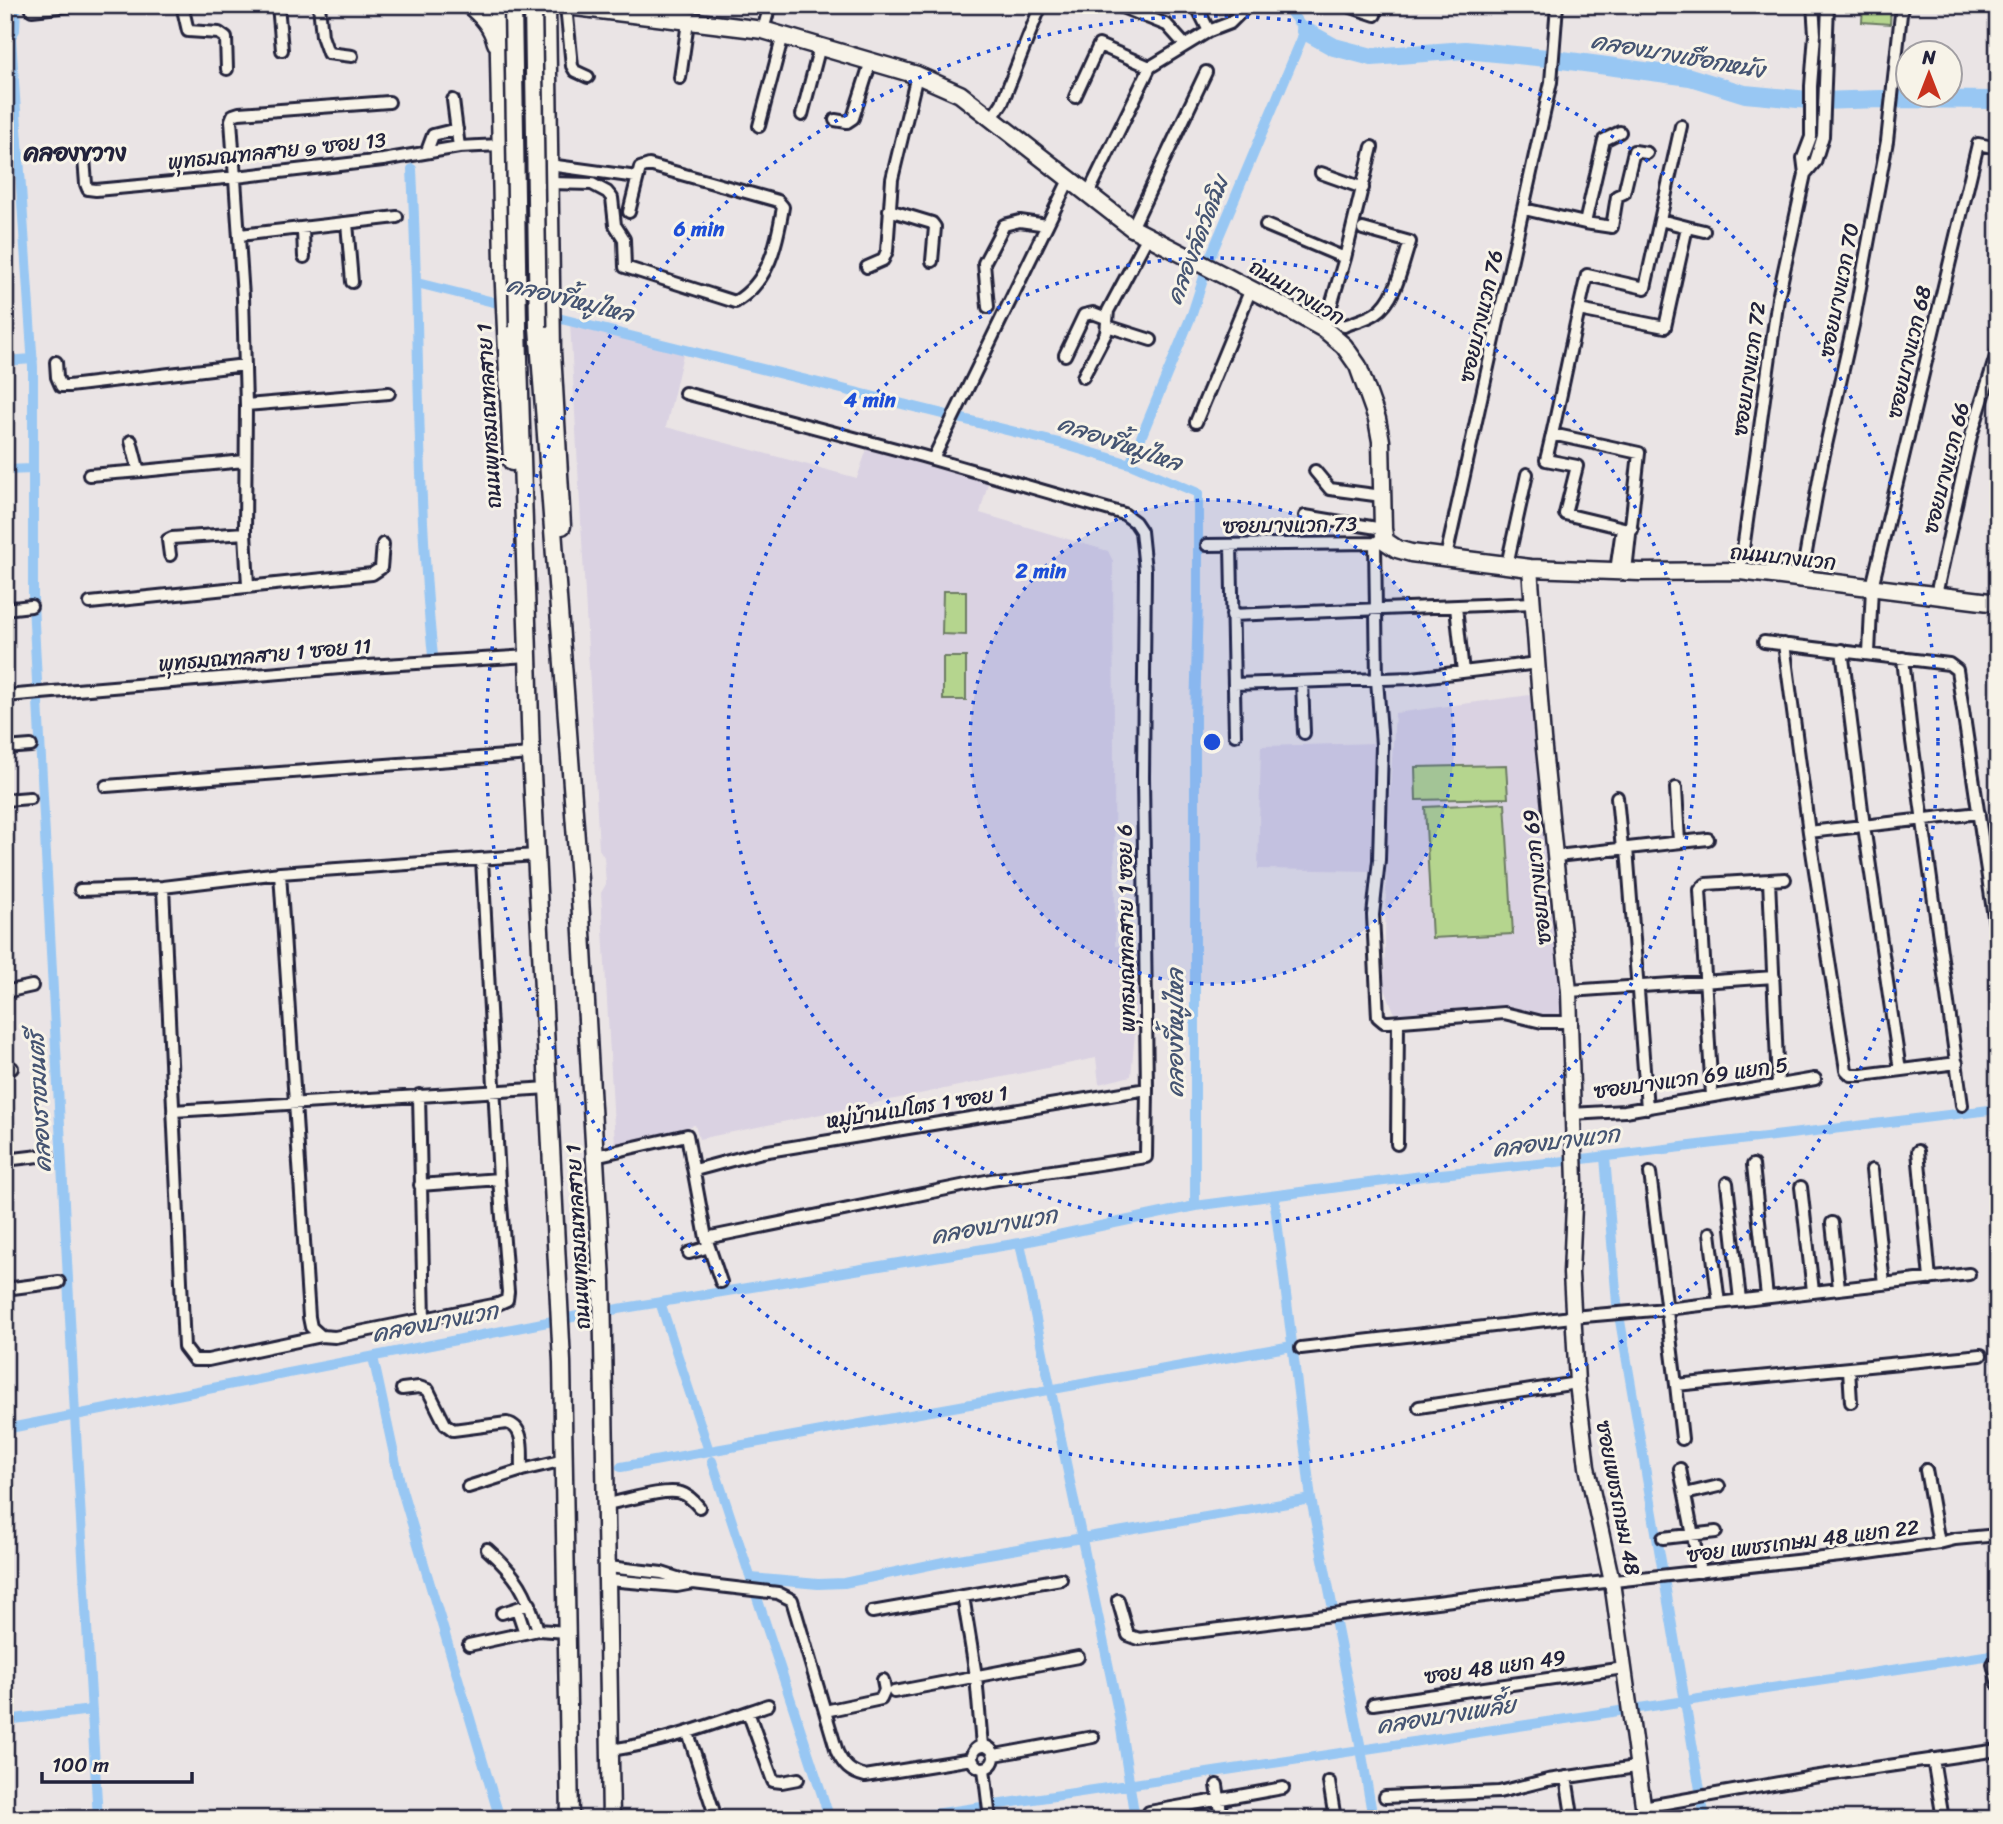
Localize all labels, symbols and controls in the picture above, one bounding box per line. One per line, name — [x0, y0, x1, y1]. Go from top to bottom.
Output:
water label: คลองบางเชือกหนัง — [1588, 20, 1771, 91]
north arrow — [1895, 38, 1965, 108]
text: N — [1921, 41, 1936, 74]
street label: พุทธมณฑลสาย ๑ ซอย 13 — [166, 121, 389, 181]
district label: คลองขวาง — [23, 132, 127, 174]
water label: คลองลัดวัดฉิม — [1154, 166, 1242, 310]
text: 6 min — [673, 210, 725, 248]
street label: ซอยบางแวก 70 — [1807, 220, 1871, 360]
street label: ซอยบางแวก 76 — [1447, 246, 1515, 386]
street label: ถนนบางแวก — [1242, 248, 1352, 336]
water label: คลองขี้หมูไหล — [502, 264, 639, 335]
street label: ซอยบางแวก 68 — [1875, 281, 1943, 422]
street label: ซอยบางแวก 72 — [1721, 299, 1777, 439]
street label: ถนนพุทธมณฑลสาย 1 — [465, 322, 513, 510]
text: 4 min — [843, 381, 897, 419]
street label: ซอยบางแวก 66 — [1911, 398, 1981, 538]
water label: คลองขี้หมูไหล — [1052, 403, 1189, 485]
street label: ซอยบางแวก 73 — [1222, 505, 1358, 545]
street label: ถนนบางแวก — [1728, 533, 1838, 581]
text: 2 min — [1015, 552, 1067, 590]
street label: พุทธมณฑลสาย 1 ซอย 11 — [157, 627, 373, 683]
centre of rings — [1200, 730, 1224, 754]
street label: ซอยบางแวก 69 — [1511, 807, 1563, 946]
street label: พุทธมณฑลสาย 1 ซอย 6 — [1105, 824, 1147, 1032]
water label: คลองขี้หมูไหล — [1155, 966, 1196, 1097]
water label: คลองราชมนตรี — [15, 1023, 64, 1173]
street label: ซอยบางแวก 69 แยก 5 — [1591, 1046, 1791, 1110]
street label: หมู่บ้านเปโตร 1 ซอย 1 — [823, 1074, 1011, 1140]
water label: คลองบางแวก — [1490, 1113, 1624, 1170]
street label: ถนนพุทธมณฑลสาย 1 — [554, 1143, 602, 1331]
water label: คลองบางแวก — [928, 1194, 1063, 1257]
water label: คลองบางแวก — [369, 1290, 504, 1355]
street label: ซอยเพชรเกษม 48 — [1584, 1417, 1652, 1579]
street label: ซอย เพชรเกษม 48 แยก 22 — [1685, 1508, 1921, 1574]
street label: ซอย 48 แยก 49 — [1422, 1638, 1568, 1696]
water label: คลองบางเพลี้ย — [1374, 1684, 1522, 1747]
scale bar — [42, 1740, 192, 1784]
text: 100 m — [52, 1746, 109, 1784]

